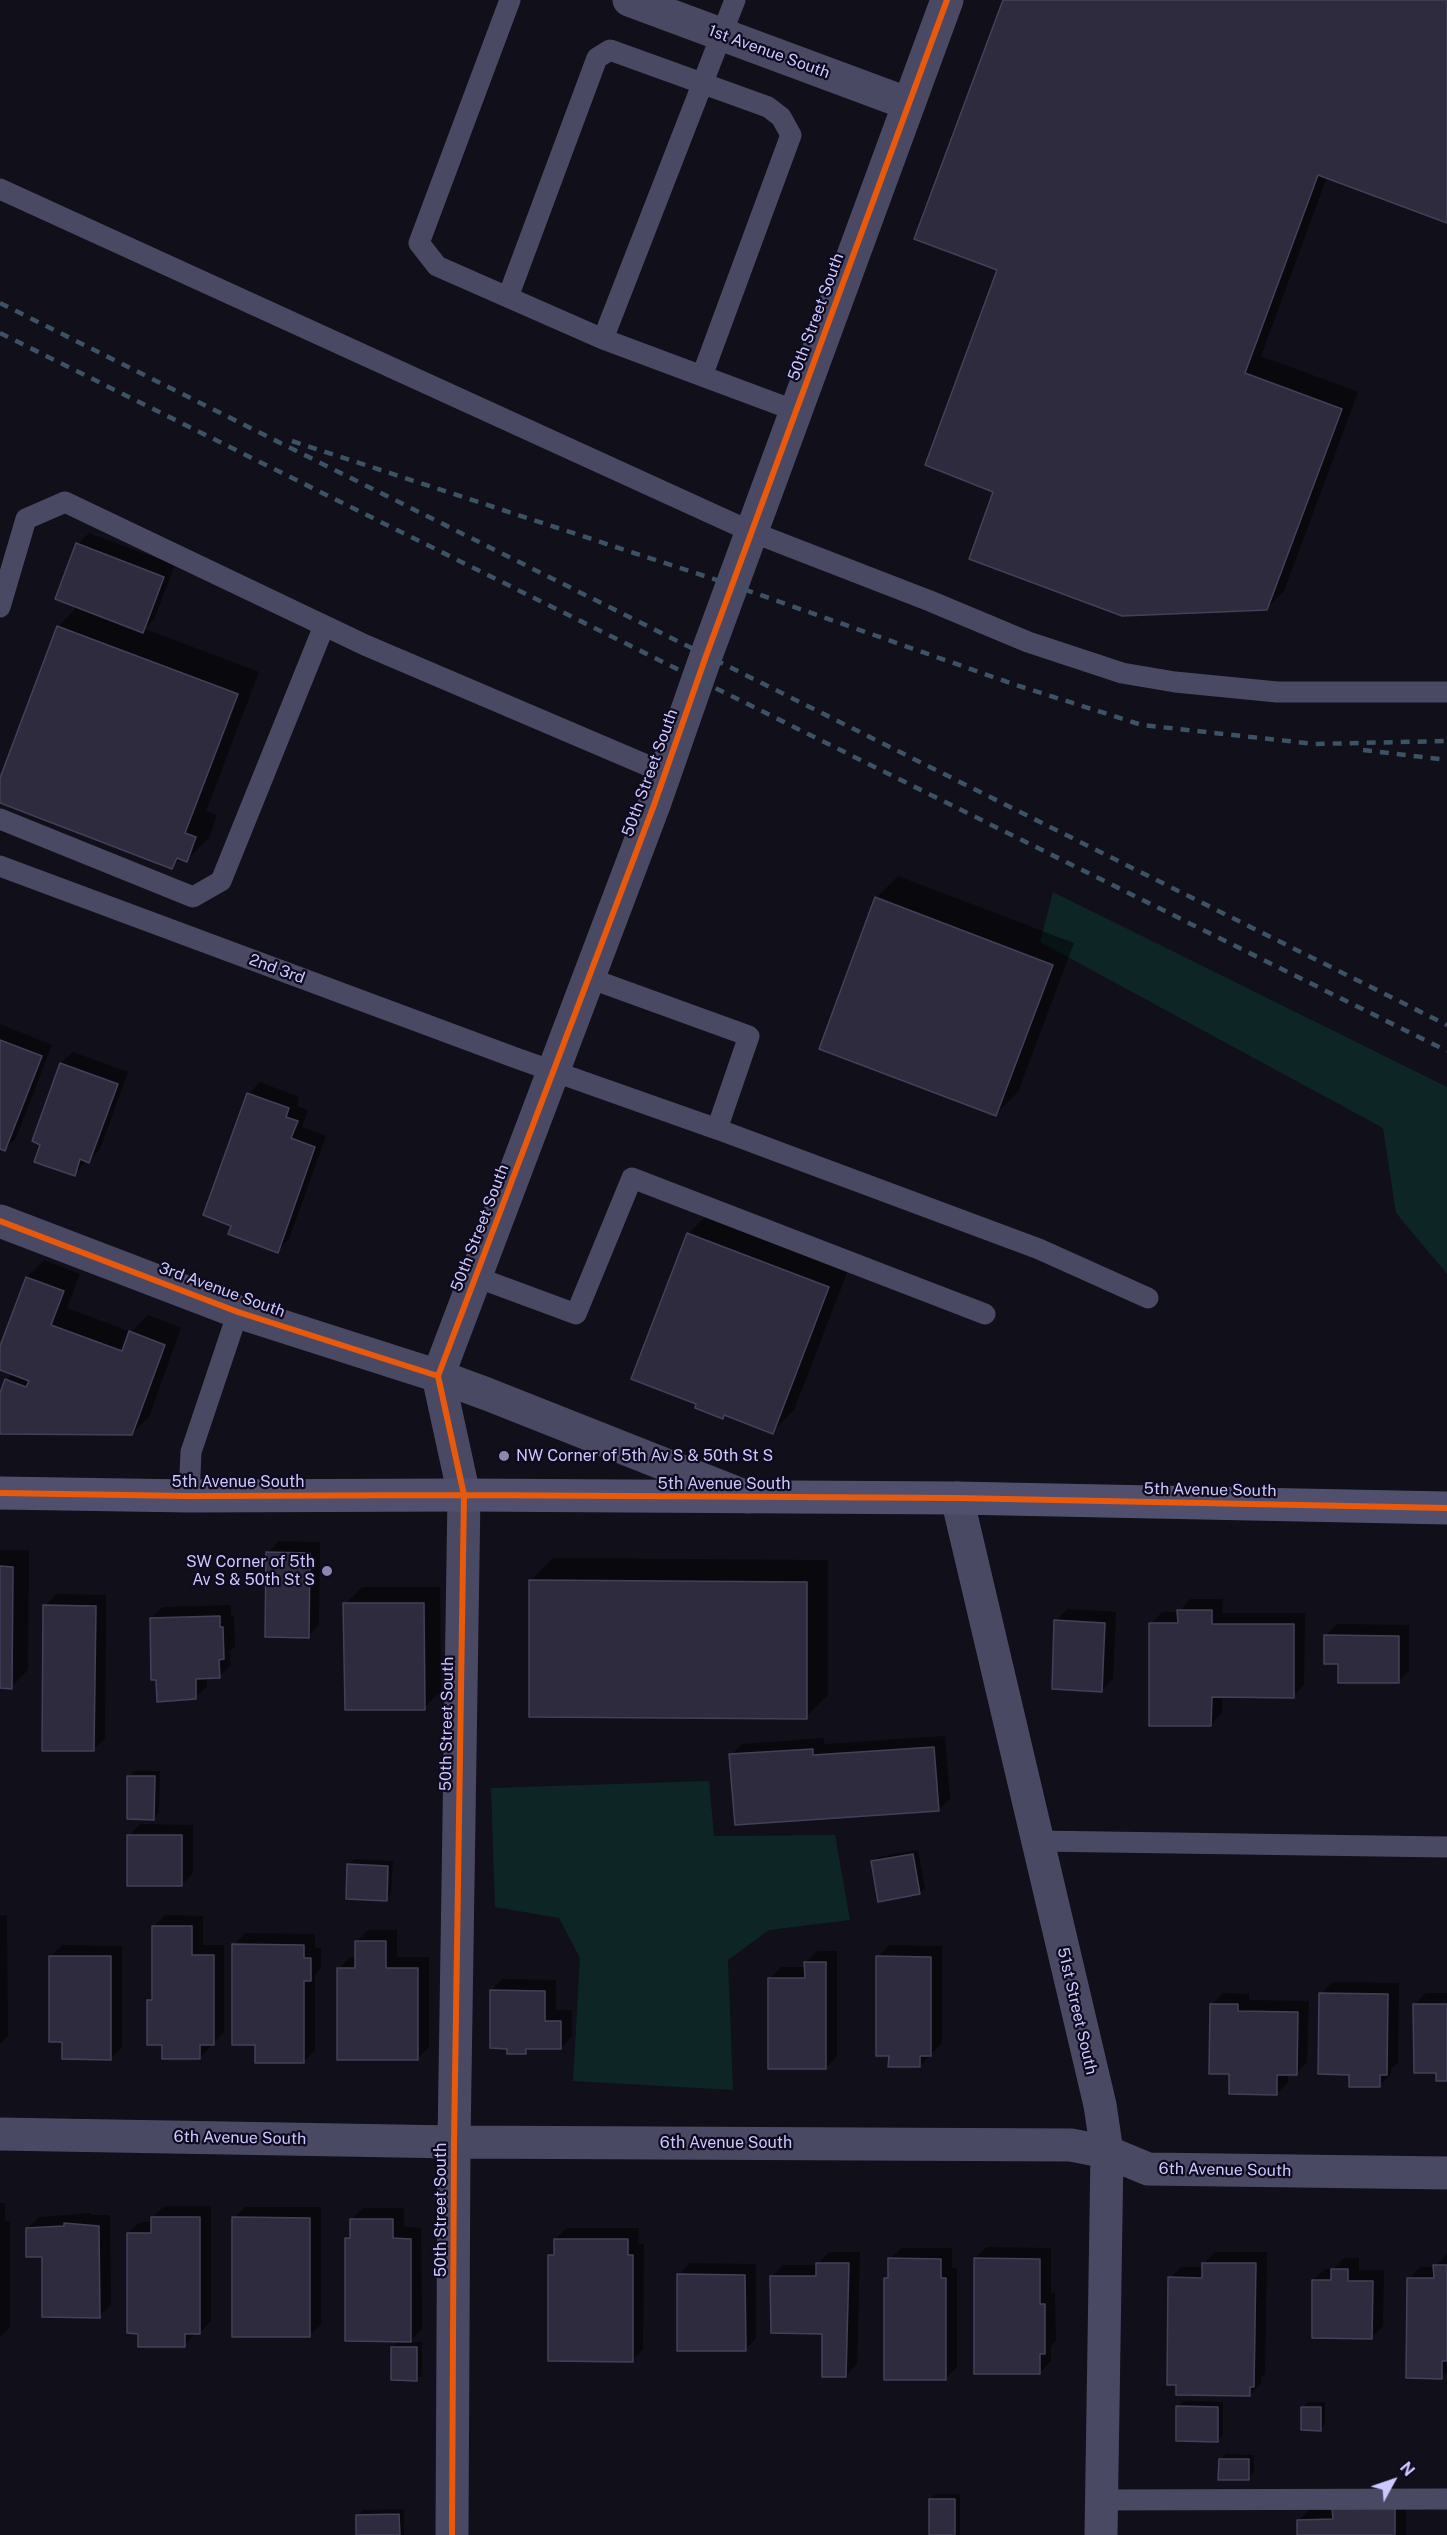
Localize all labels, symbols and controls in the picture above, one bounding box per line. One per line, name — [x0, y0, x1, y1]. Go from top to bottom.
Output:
street label: 1st Avenue South — [706, 21, 832, 83]
street label: 50th Street South — [784, 251, 848, 383]
street label: 50th Street South — [618, 707, 682, 839]
street label: 2nd 3rd — [246, 950, 308, 988]
street label: 50th Street South — [447, 1162, 513, 1294]
street label: 3rd Avenue South — [156, 1258, 288, 1322]
place label: NW Corner of 5th Av S & 50th St S — [516, 1446, 773, 1466]
marker: NW Corner of 5th Av S & 50th St S — [497, 1449, 511, 1463]
street label: 5th Avenue South — [172, 1472, 304, 1492]
street label: 5th Avenue South — [658, 1474, 790, 1494]
street label: 5th Avenue South — [1143, 1479, 1277, 1501]
place label: SW Corner of 5th Av S & 50th St S — [186, 1552, 315, 1590]
marker: SW Corner of 5th Av S & 50th St S — [320, 1564, 334, 1578]
street label: 50th Street South — [436, 1657, 458, 1791]
street label: 51st Street South — [1053, 1946, 1101, 2076]
street label: 6th Avenue South — [174, 2127, 306, 2149]
street label: 6th Avenue South — [660, 2133, 792, 2153]
street label: 50th Street South — [431, 2143, 451, 2277]
street label: 6th Avenue South — [1159, 2159, 1291, 2181]
north arrow — [1363, 2451, 1423, 2511]
text: N — [1396, 2458, 1418, 2480]

